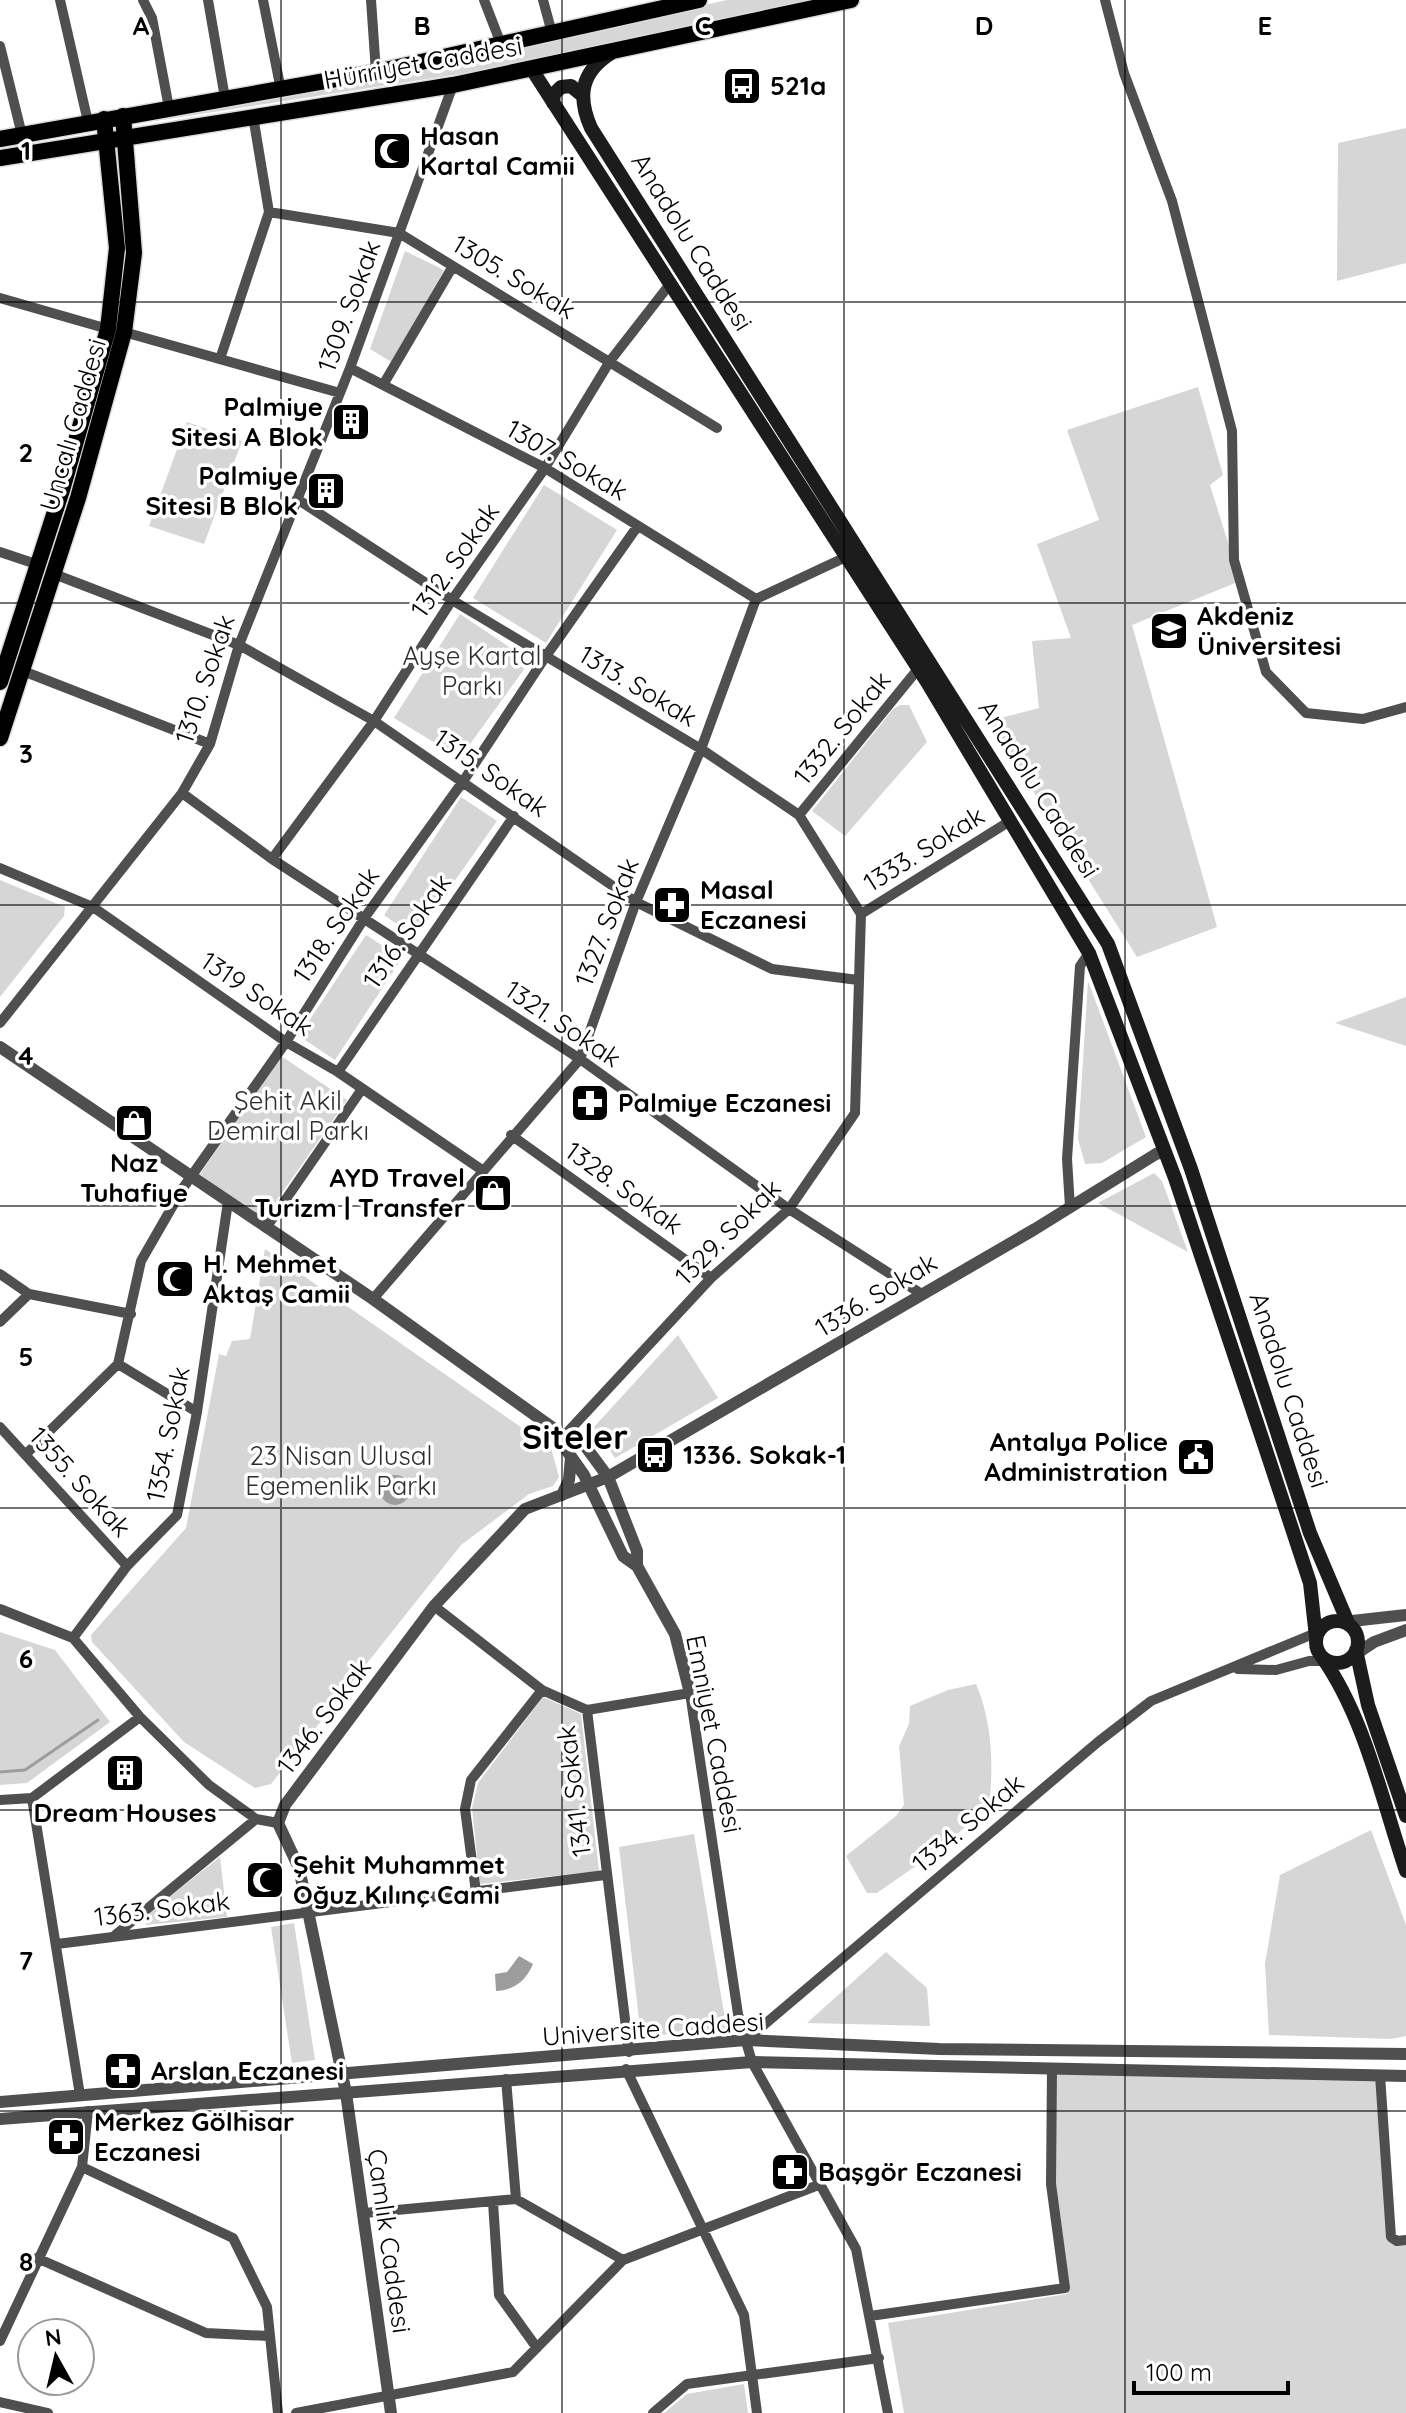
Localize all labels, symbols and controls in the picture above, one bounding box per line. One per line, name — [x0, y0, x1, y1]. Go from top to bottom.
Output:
text: A — [133, 9, 150, 42]
text: B — [413, 9, 431, 42]
text: C — [695, 9, 711, 42]
text: D — [975, 9, 993, 42]
text: E — [1258, 9, 1272, 42]
street label: Hürriyet Caddesi — [321, 29, 525, 96]
bus stop icon: 521a — [721, 65, 763, 107]
place label: 521a — [770, 69, 826, 102]
place label: Hasan Kartal Camii — [420, 119, 575, 182]
mosque icon: Hasan Kartal Camii — [371, 130, 413, 172]
text: 1 — [21, 134, 31, 167]
street label: Anadolu Caddesi — [625, 147, 760, 337]
street label: 1305. Sokak — [447, 227, 582, 326]
street label: 1309. Sokak — [309, 235, 388, 376]
street label: Uncalı Caddesi — [32, 335, 113, 515]
place label: Palmiye Sitesi A Blok — [171, 390, 323, 453]
building icon: Palmiye Sitesi A Blok — [330, 401, 372, 443]
street label: 1307. Sokak — [501, 412, 634, 508]
text: 2 — [19, 436, 33, 469]
place label: Palmiye Sitesi B Blok — [146, 459, 298, 522]
building icon: Palmiye Sitesi B Blok — [305, 470, 347, 512]
street label: 1312. Sokak — [403, 496, 506, 624]
place label: Akdeniz Üniversitesi — [1197, 599, 1341, 662]
street label: 1310. Sokak — [167, 610, 242, 748]
school or university icon: Akdeniz Üniversitesi — [1148, 610, 1190, 652]
street label: 1313. Sokak — [573, 637, 703, 734]
park label: Ayşe Kartal Parkı — [403, 639, 541, 702]
street label: 1332. Sokak — [786, 664, 898, 791]
street label: Anadolu Caddesi — [972, 694, 1107, 884]
street label: 1315. Sokak — [428, 721, 555, 824]
text: 3 — [19, 737, 33, 770]
street label: 1333. Sokak — [857, 799, 990, 899]
street label: 1327. Sokak — [567, 853, 646, 991]
street label: 1318. Sokak — [285, 861, 386, 989]
street label: 1316. Sokak — [355, 867, 458, 994]
place label: Masal Eczanesi — [700, 873, 807, 936]
pharmacy icon: Masal Eczanesi — [651, 884, 693, 926]
street label: 1319 Sokak — [195, 944, 320, 1043]
street label: 1321. Sokak — [499, 973, 628, 1074]
text: 4 — [18, 1039, 34, 1072]
pharmacy icon: Palmiye Eczanesi — [569, 1082, 611, 1124]
park label: Şehit Akil Demiral Parkı — [207, 1084, 369, 1147]
place label: Palmiye Eczanesi — [618, 1086, 831, 1119]
shop icon: Naz Tuhafiye — [113, 1102, 155, 1144]
street label: 1328. Sokak — [559, 1134, 690, 1241]
place label: Naz Tuhafiye — [80, 1146, 188, 1209]
place label: AYD Travel Turizm | Transfer — [254, 1161, 465, 1224]
shop icon: AYD Travel Turizm | Transfer — [472, 1172, 514, 1214]
street label: 1329. Sokak — [668, 1172, 788, 1292]
street label: 1336. Sokak — [809, 1245, 943, 1344]
place label: H. Mehmet Aktaş Camii — [203, 1247, 350, 1310]
mosque icon: H. Mehmet Aktaş Camii — [154, 1258, 196, 1300]
street label: Anadolu Caddesi — [1242, 1288, 1337, 1492]
text: 5 — [19, 1340, 33, 1373]
street label: 1354. Sokak — [138, 1364, 197, 1504]
district label: Siteler — [522, 1415, 628, 1458]
street label: 1355. Sokak — [22, 1420, 138, 1543]
place label: Antalya Police Administration — [984, 1425, 1168, 1488]
bus stop icon: 1336. Sokak-1 — [634, 1434, 676, 1476]
public building icon: Antalya Police Administration — [1175, 1436, 1217, 1478]
place label: 1336. Sokak-1 — [683, 1438, 846, 1471]
park label: 23 Nisan Ulusal Egemenlik Parkı — [245, 1439, 437, 1502]
street label: Emniyet Caddesi — [679, 1632, 750, 1836]
text: 6 — [19, 1642, 33, 1675]
street label: 1346. Sokak — [269, 1651, 378, 1780]
street label: 1341. Sokak — [549, 1724, 598, 1859]
building icon: Dream Houses — [104, 1752, 146, 1794]
street label: 1334. Sokak — [905, 1766, 1030, 1879]
place label: Dream Houses — [34, 1796, 216, 1829]
place label: Şehit Muhammet Oğuz Kılınç Cami — [293, 1848, 505, 1911]
mosque icon: Şehit Muhammet Oğuz Kılınç Cami — [244, 1859, 286, 1901]
street label: 1363. Sokak — [92, 1884, 232, 1933]
text: 7 — [19, 1944, 33, 1977]
street label: Universite Caddesi — [541, 2004, 765, 2053]
pharmacy icon: Arslan Eczanesi — [102, 2050, 144, 2092]
place label: Arslan Eczanesi — [151, 2054, 344, 2087]
place label: Merkez Gölhisar Eczanesi — [94, 2105, 294, 2168]
pharmacy icon: Merkez Gölhisar Eczanesi — [45, 2116, 87, 2158]
street label: Çamlık Caddesi — [360, 2147, 419, 2335]
pharmacy icon: Başgör Eczanesi — [769, 2151, 811, 2193]
place label: Başgör Eczanesi — [818, 2155, 1022, 2188]
text: 8 — [19, 2245, 33, 2278]
north arrow — [16, 2317, 96, 2397]
text: N — [43, 2322, 63, 2352]
scale bar — [1134, 2345, 1288, 2395]
text: 100 m — [1146, 2357, 1212, 2387]

